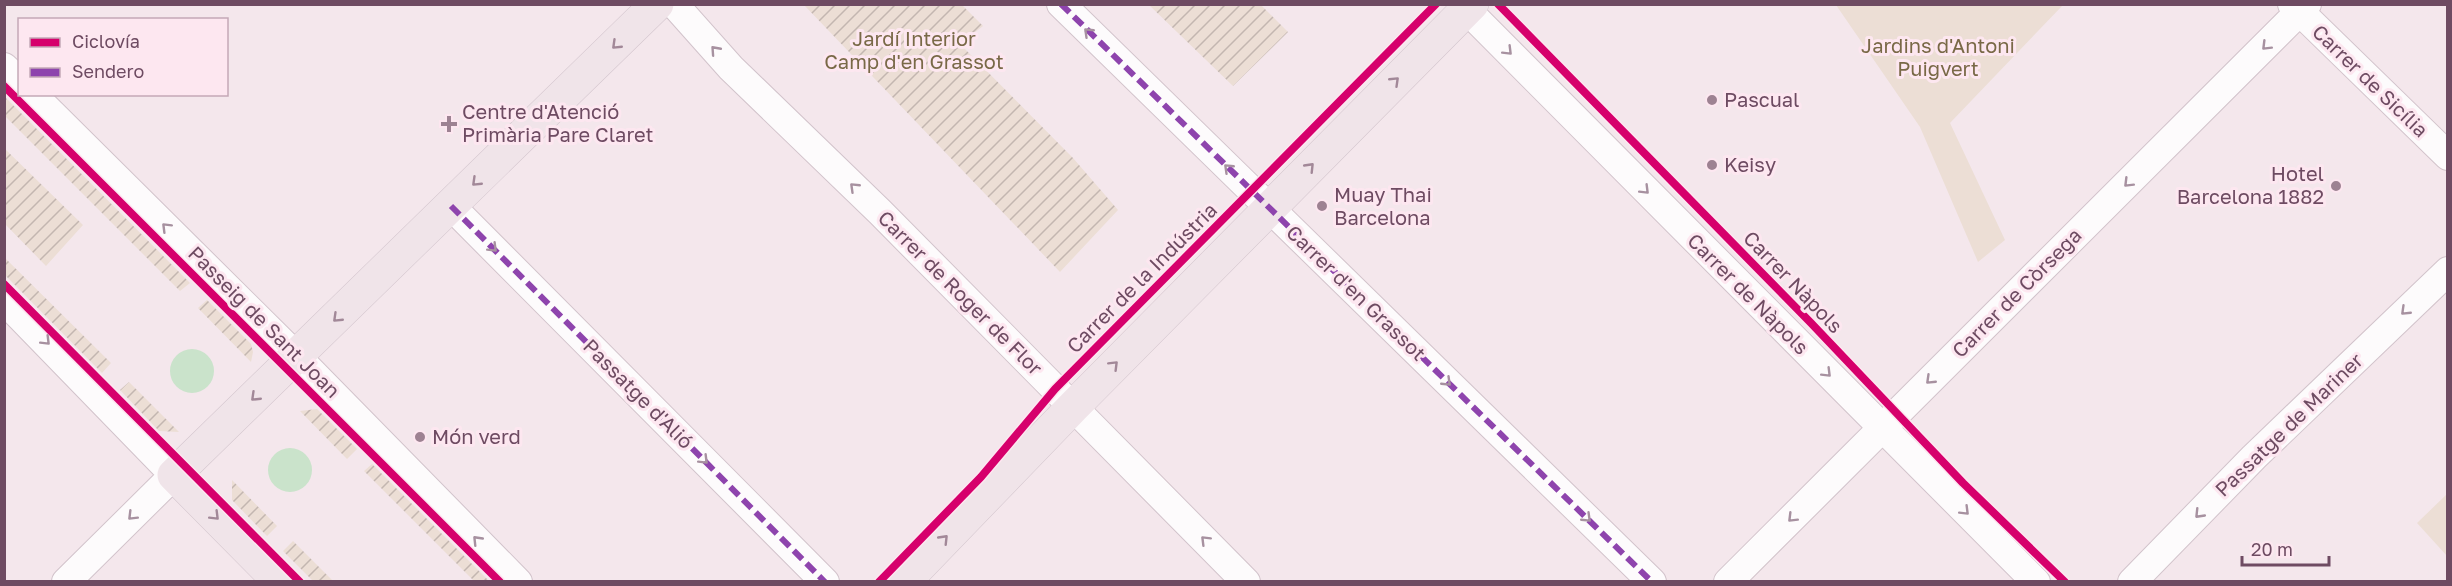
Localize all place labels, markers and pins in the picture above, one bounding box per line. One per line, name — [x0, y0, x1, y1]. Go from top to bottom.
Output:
place label: Pascual — [1724, 87, 1800, 111]
marker: Pascual — [1705, 93, 1719, 107]
place label: Centre d'Atenció Primària Pare Claret — [462, 99, 654, 146]
marker: Centre d'Atenció Primària Pare Claret — [440, 115, 458, 133]
place label: Keisy — [1724, 152, 1776, 176]
marker: Keisy — [1705, 158, 1719, 172]
place label: Hotel Barcelona 1882 — [2177, 161, 2324, 208]
marker: Hotel Barcelona 1882 — [2329, 179, 2343, 193]
place label: Muay Thai Barcelona — [1334, 182, 1432, 229]
marker: Muay Thai Barcelona — [1315, 199, 1329, 213]
place label: Món verd — [432, 424, 521, 448]
marker: Món verd — [413, 430, 427, 444]

